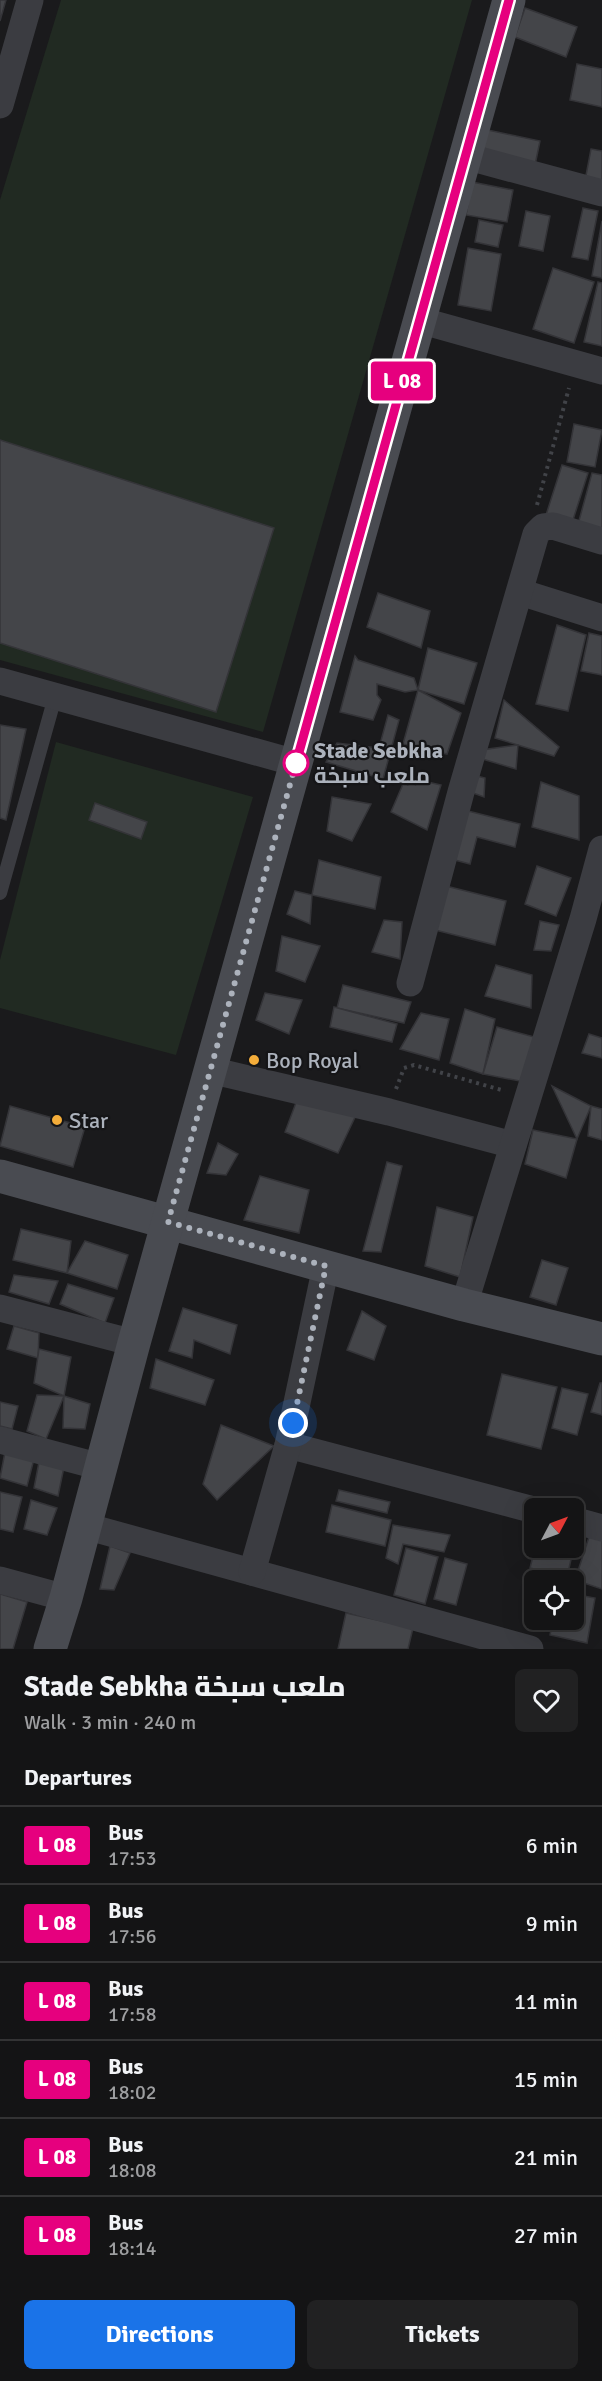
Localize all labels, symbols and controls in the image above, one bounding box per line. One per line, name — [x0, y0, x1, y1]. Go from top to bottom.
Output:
line badge: L 08 — [360, 362, 444, 400]
text: L 08 — [383, 368, 421, 394]
place label: Stade Sebkha ملعب سبخة — [314, 737, 443, 789]
marker: Stade Sebkha ملعب سبخة — [283, 750, 309, 776]
place label: Bop Royal — [266, 1047, 359, 1074]
marker: Bop Royal — [247, 1053, 261, 1067]
place label: Star — [69, 1107, 108, 1134]
marker: Star — [50, 1113, 64, 1127]
your location — [278, 1408, 308, 1438]
north arrow — [524, 1498, 584, 1558]
map controls — [524, 1498, 584, 1630]
button: locate — [524, 1570, 584, 1630]
button: heart — [515, 1669, 578, 1732]
text: Stade Sebkha ملعب سبخة — [24, 1670, 346, 1704]
text: Walk · 3 min · 240 m — [24, 1710, 196, 1735]
text: Departures — [24, 1764, 132, 1791]
text: Bus — [108, 1819, 143, 1846]
text: L 08 — [38, 1832, 76, 1858]
text: 6 min — [526, 1832, 578, 1859]
text: 17:53 — [108, 1846, 157, 1871]
text: Bus — [108, 1897, 143, 1924]
text: L 08 — [38, 1910, 76, 1936]
text: 9 min — [526, 1910, 578, 1937]
text: 17:56 — [108, 1924, 157, 1949]
text: Bus — [108, 1975, 143, 2002]
text: L 08 — [38, 1988, 76, 2014]
text: 11 min — [514, 1988, 578, 2015]
text: 17:58 — [108, 2002, 157, 2027]
text: Bus — [108, 2053, 143, 2080]
text: L 08 — [38, 2066, 76, 2092]
text: 15 min — [514, 2066, 578, 2093]
text: 18:02 — [108, 2080, 157, 2105]
text: Bus — [108, 2131, 143, 2158]
text: L 08 — [38, 2144, 76, 2170]
text: 21 min — [514, 2144, 578, 2171]
text: 18:08 — [108, 2158, 157, 2183]
text: Bus — [108, 2209, 143, 2236]
text: L 08 — [38, 2222, 76, 2248]
text: 27 min — [514, 2222, 578, 2249]
text: 18:14 — [108, 2236, 157, 2261]
button: Directions — [24, 2300, 295, 2369]
button: Tickets — [307, 2300, 578, 2369]

